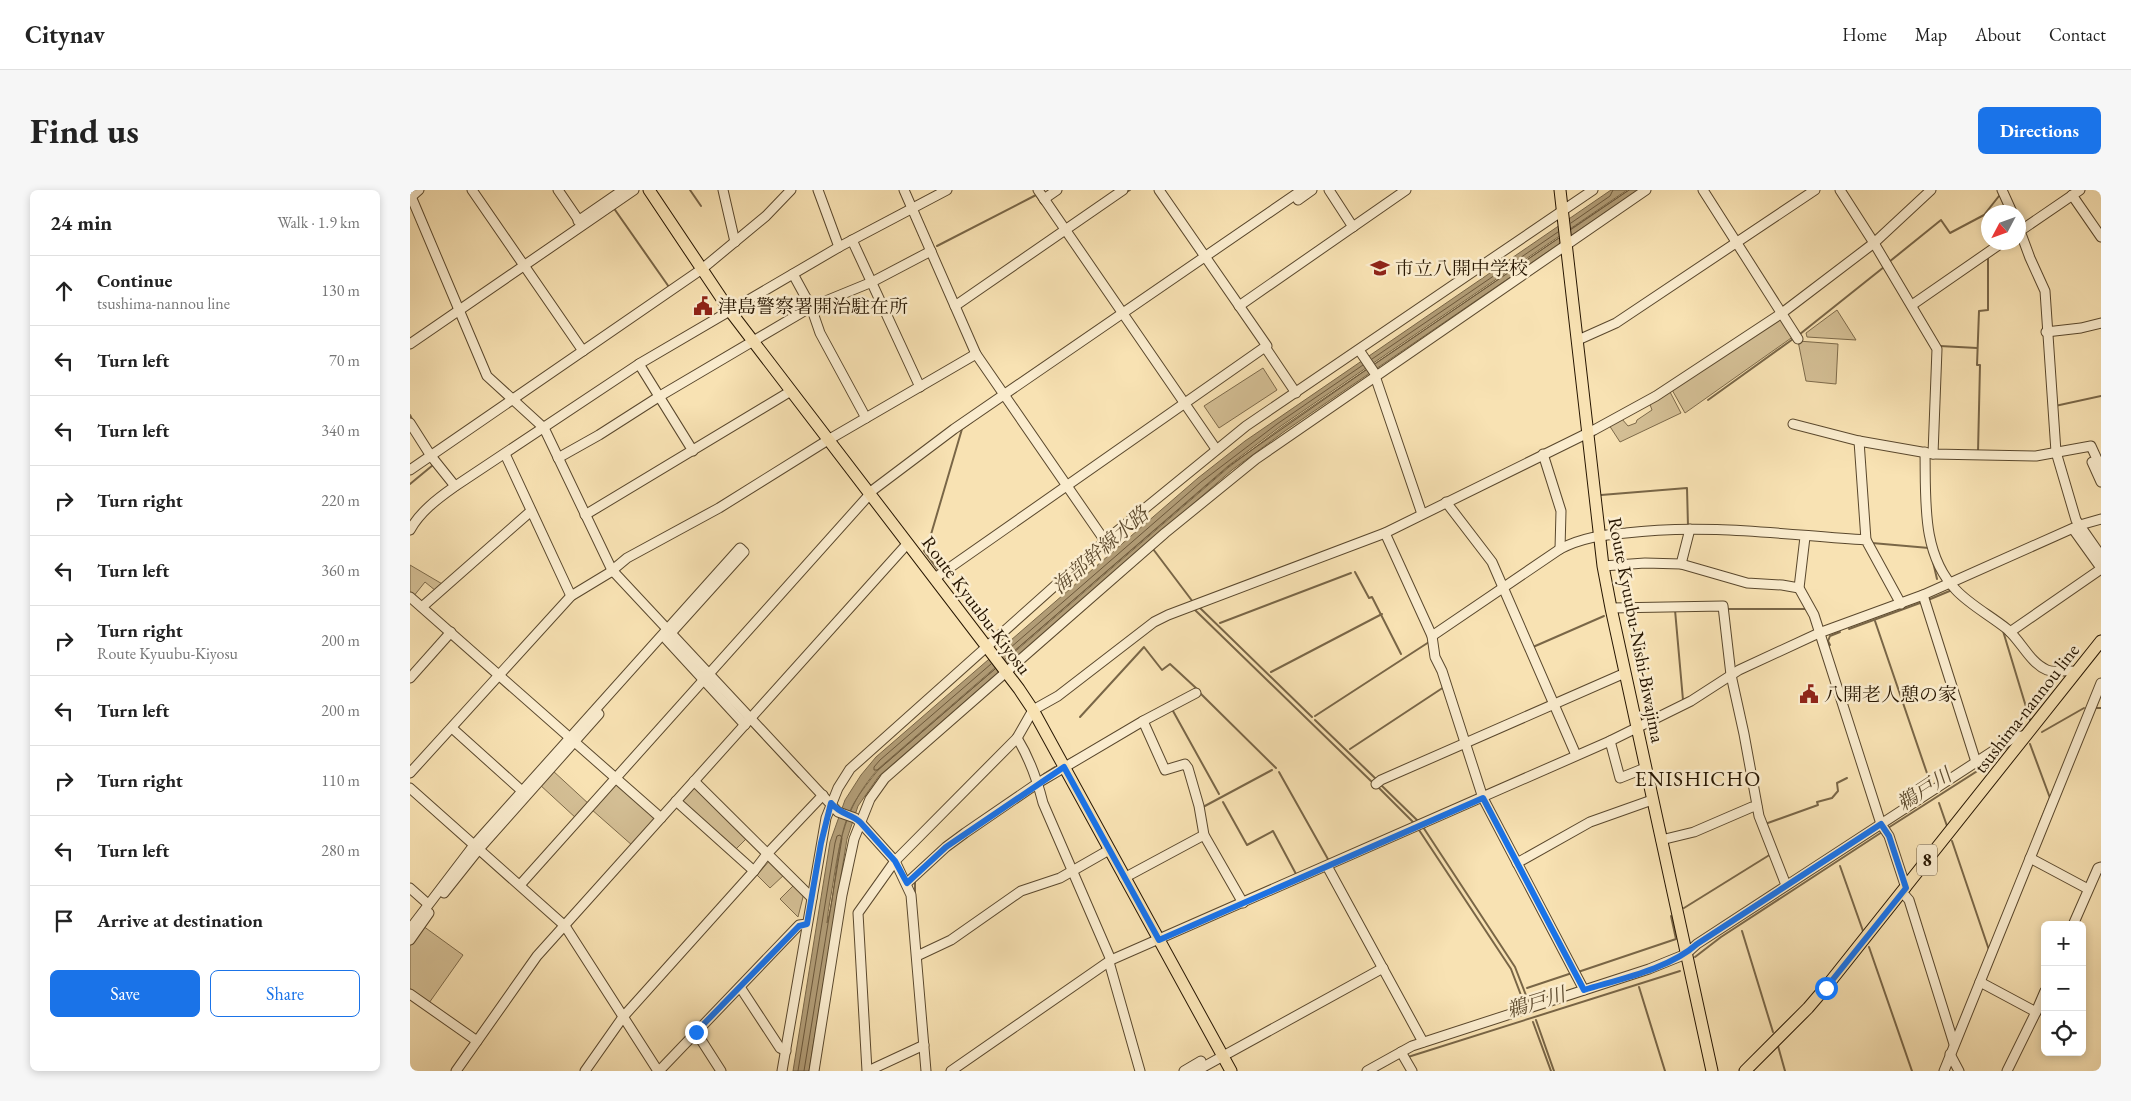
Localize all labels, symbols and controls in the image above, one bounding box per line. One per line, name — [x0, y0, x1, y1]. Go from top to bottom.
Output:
text: Citynav — [25, 19, 105, 50]
text: Home — [1842, 23, 1887, 46]
text: Map — [1915, 23, 1947, 46]
text: About — [1975, 23, 2021, 46]
text: Contact — [2049, 23, 2106, 46]
button: Directions — [1978, 107, 2101, 154]
text: Find us — [30, 108, 139, 153]
north arrow — [1981, 205, 2026, 250]
text: 24 min — [50, 209, 112, 236]
text: Walk · 1.9 km — [277, 212, 360, 233]
place label: 市立八開中学校 — [1395, 256, 1528, 281]
school or university icon: 市立八開中学校 — [1369, 257, 1391, 279]
text: Continue — [97, 268, 172, 293]
icon: ahead — [50, 277, 78, 305]
text: 130 m — [321, 280, 360, 301]
text: tsushima-nannou line — [97, 293, 230, 314]
place label: 津島警察署開治駐在所 — [718, 294, 908, 319]
public building icon: 津島警察署開治駐在所 — [692, 295, 714, 317]
icon: left — [50, 347, 78, 375]
text: Turn left — [97, 348, 169, 373]
text: 70 m — [329, 350, 360, 371]
icon: left — [50, 417, 78, 445]
text: Turn left — [97, 418, 169, 443]
text: 340 m — [321, 420, 360, 441]
icon: right — [50, 487, 78, 515]
text: Turn right — [97, 488, 183, 513]
text: 220 m — [321, 490, 360, 511]
water label: 海部幹線水路 — [1046, 500, 1155, 599]
street label: Route Kyuubu-Nishi-Biwajima — [1602, 515, 1671, 745]
street label: Route Kyuubu-Kiyosu — [916, 531, 1037, 680]
icon: left — [50, 557, 78, 585]
text: Turn left — [97, 558, 169, 583]
text: 360 m — [321, 560, 360, 581]
text: Turn right — [97, 618, 183, 643]
icon: right — [50, 627, 78, 655]
text: 200 m — [321, 630, 360, 651]
street label: tsushima-nannou line — [1968, 638, 2085, 778]
text: Route Kyuubu-Kiyosu — [97, 643, 238, 664]
place label: 八開老人憩の家 — [1824, 682, 1957, 707]
public building icon: 八開老人憩の家 — [1798, 683, 1820, 705]
icon: left — [50, 697, 78, 725]
text: Turn left — [97, 698, 169, 723]
text: 200 m — [321, 700, 360, 721]
water label: 鵜戸川 — [1892, 761, 1958, 816]
district label: ENISHICHO — [1635, 765, 1761, 792]
icon: right — [50, 767, 78, 795]
text: Turn right — [97, 768, 183, 793]
text: 110 m — [321, 770, 360, 791]
icon: left — [50, 837, 78, 865]
text: Turn left — [97, 838, 169, 863]
text: 280 m — [321, 840, 360, 861]
road number: 8 — [1917, 844, 1937, 876]
icon: arrive — [50, 907, 78, 935]
text: Arrive at destination — [97, 908, 263, 933]
map controls — [2041, 921, 2086, 1056]
button: + — [2041, 921, 2086, 966]
button: − — [2041, 966, 2086, 1011]
button: Save — [50, 970, 200, 1017]
button: Share — [210, 970, 360, 1017]
route start — [1815, 977, 1838, 1000]
water label: 鵜戸川 — [1504, 980, 1570, 1023]
button: locate — [2041, 1011, 2086, 1056]
route end — [685, 1021, 708, 1044]

